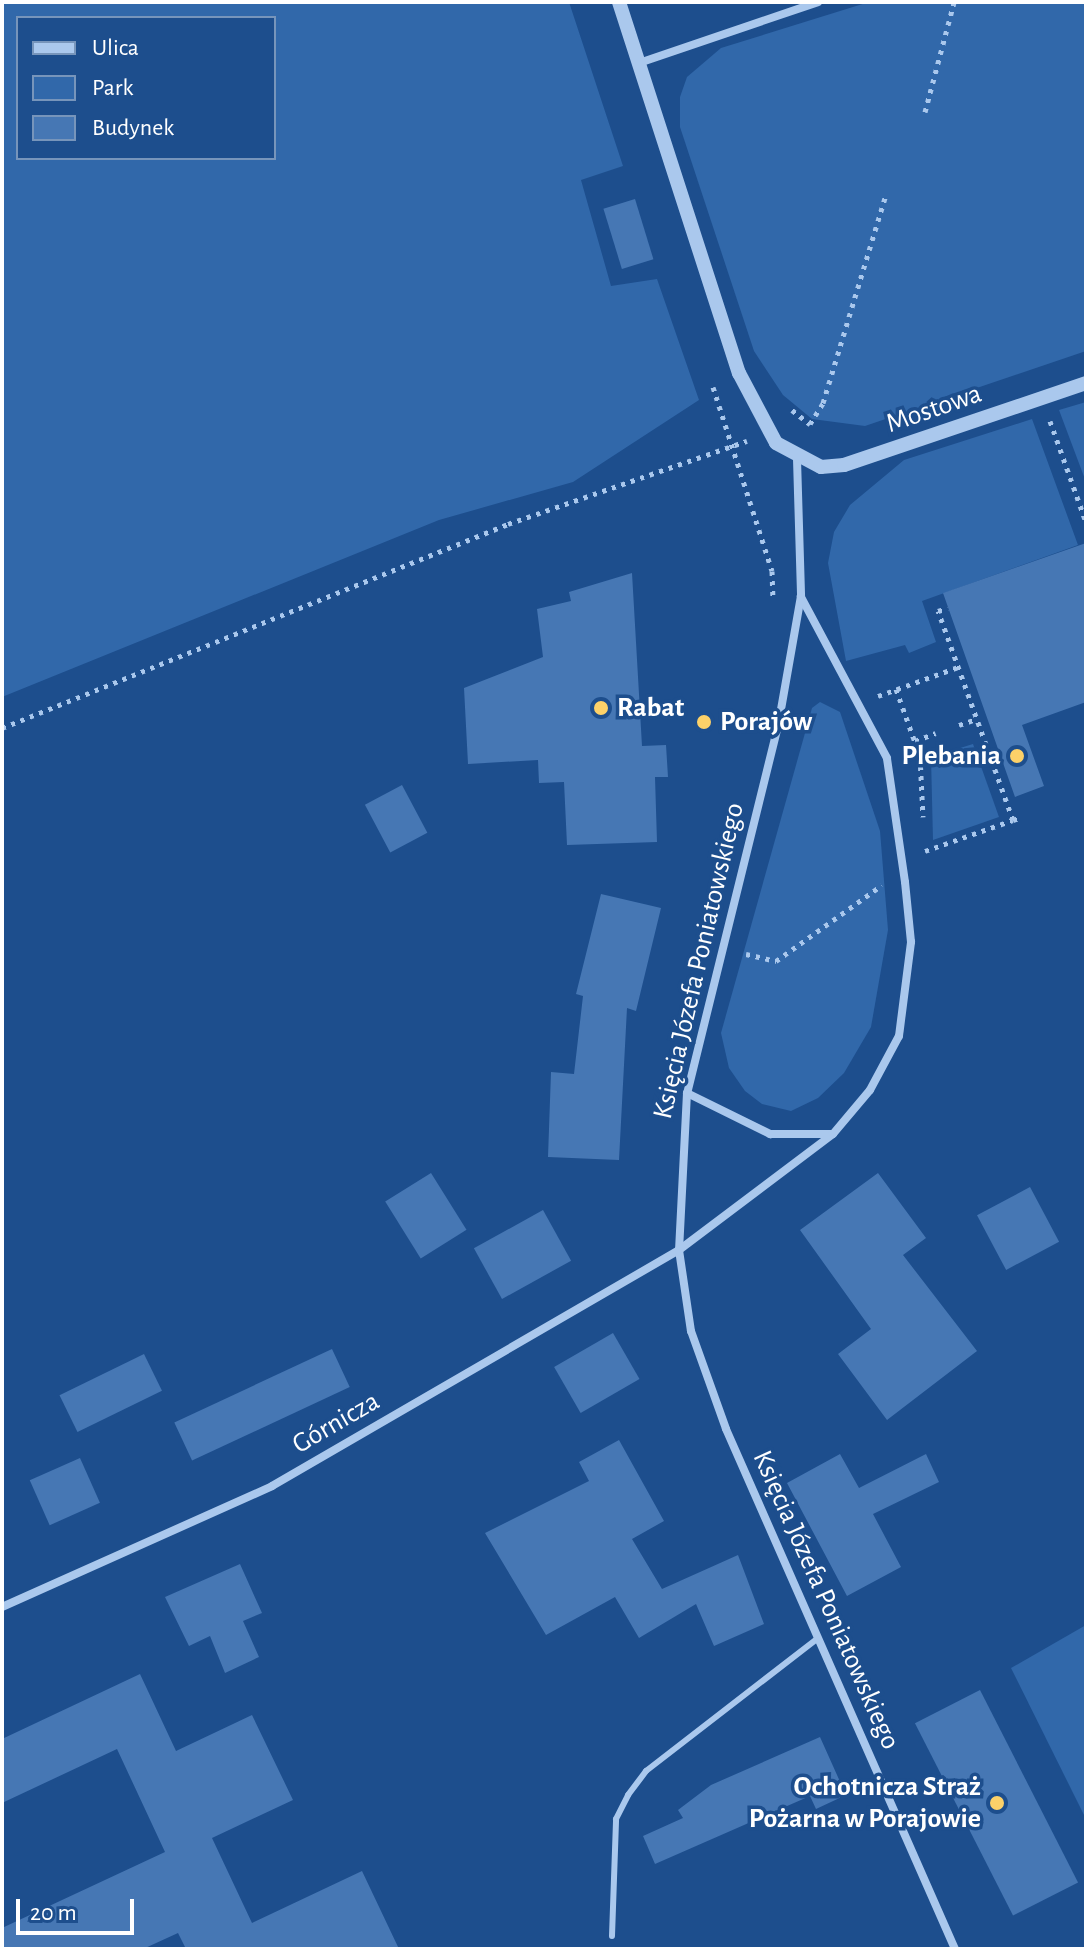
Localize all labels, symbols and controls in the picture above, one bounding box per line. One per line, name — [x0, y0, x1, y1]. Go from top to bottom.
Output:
legend — [16, 16, 276, 160]
text: Ulica — [92, 36, 139, 60]
text: Park — [92, 76, 133, 100]
text: Budynek — [92, 116, 174, 140]
street label: Mostowa — [882, 377, 986, 441]
place label: Rabat — [617, 691, 684, 725]
marker: Rabat — [592, 699, 610, 717]
place label: Porajów — [720, 705, 812, 739]
marker: Porajów — [695, 713, 713, 731]
place label: Plebania — [902, 739, 1001, 773]
marker: Plebania — [1008, 747, 1026, 765]
street label: Księcia Józefa Poniatowskiego — [646, 800, 752, 1122]
street label: Górnicza — [286, 1385, 386, 1461]
street label: Księcia Józefa Poniatowskiego — [745, 1445, 907, 1755]
place label: Ochotnicza Straż Pożarna w Porajowie — [749, 1770, 981, 1836]
marker: Ochotnicza Straż Pożarna w Porajowie — [988, 1794, 1006, 1812]
scale bar — [20, 1883, 138, 1933]
text: 20 m — [30, 1901, 77, 1925]

